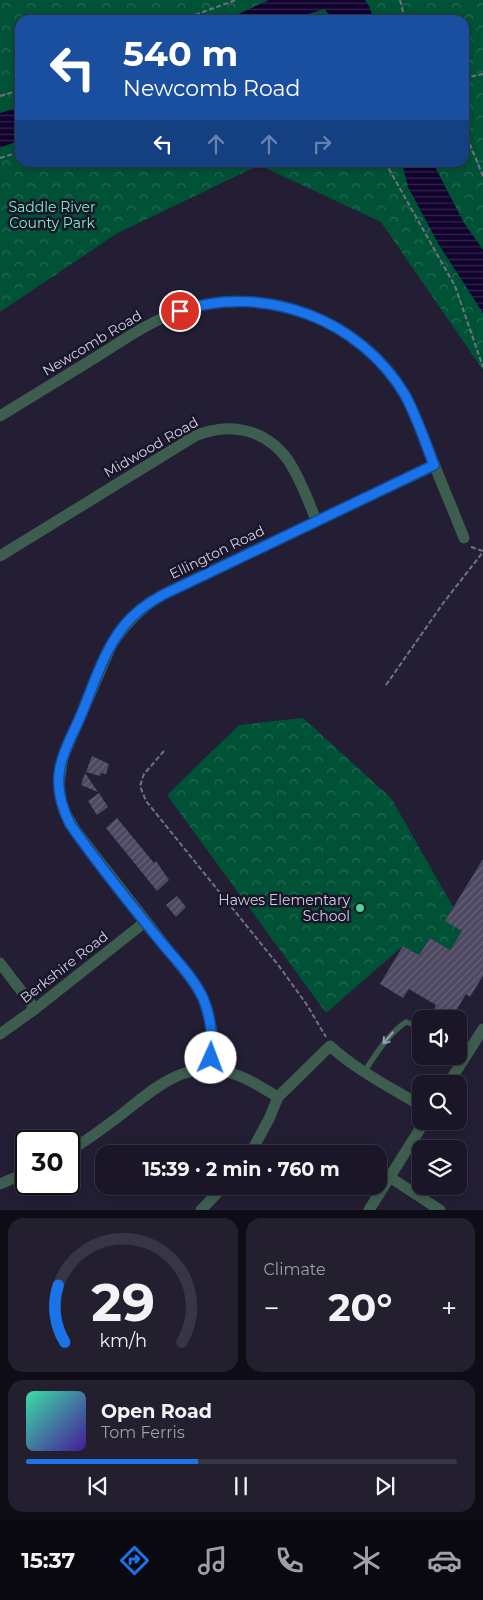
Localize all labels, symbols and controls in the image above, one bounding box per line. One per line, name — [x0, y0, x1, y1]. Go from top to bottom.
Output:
text: 540 m — [123, 32, 238, 75]
icon: left — [40, 35, 105, 100]
text: Newcomb Road — [123, 75, 301, 102]
icon: left — [149, 130, 177, 158]
icon: ahead — [202, 130, 230, 158]
icon: ahead — [255, 130, 283, 158]
icon: right — [308, 130, 336, 158]
park label: Saddle River County Park — [8, 198, 96, 232]
pin — [159, 290, 201, 332]
icon: arrive — [166, 297, 194, 325]
street label: Newcomb Road — [39, 306, 145, 380]
street label: Midwood Road — [101, 413, 201, 481]
street label: Ellington Road — [166, 521, 268, 583]
place label: Hawes Elementary School — [218, 891, 350, 925]
marker: Hawes Elementary School — [354, 902, 366, 914]
street label: Berkshire Road — [16, 927, 112, 1007]
map controls — [412, 1010, 467, 1195]
button: sound — [412, 1010, 467, 1065]
position arrow — [184, 1031, 236, 1083]
one-way arrow — [382, 1032, 394, 1045]
button: search — [412, 1075, 467, 1130]
speed limit sign: 30 — [15, 1130, 80, 1195]
button: layers — [412, 1140, 467, 1195]
text: 15:39 · 2 min · 760 m — [142, 1158, 340, 1181]
text: Climate — [264, 1260, 326, 1279]
text: 29 — [91, 1271, 155, 1334]
text: 20° — [328, 1284, 392, 1331]
text: − — [264, 1291, 280, 1325]
text: + — [441, 1291, 457, 1325]
text: km/h — [99, 1330, 147, 1351]
text: Open Road — [101, 1400, 212, 1423]
text: Tom Ferris — [101, 1423, 185, 1442]
icon: previous — [84, 1472, 112, 1500]
icon: pause — [227, 1472, 255, 1500]
icon: next — [371, 1472, 399, 1500]
icon: directions — [117, 1543, 152, 1578]
icon: music — [195, 1543, 230, 1578]
icon: phone — [272, 1543, 307, 1578]
icon: climate — [349, 1543, 384, 1578]
icon: car — [427, 1543, 462, 1578]
text: 15:37 — [21, 1547, 75, 1574]

